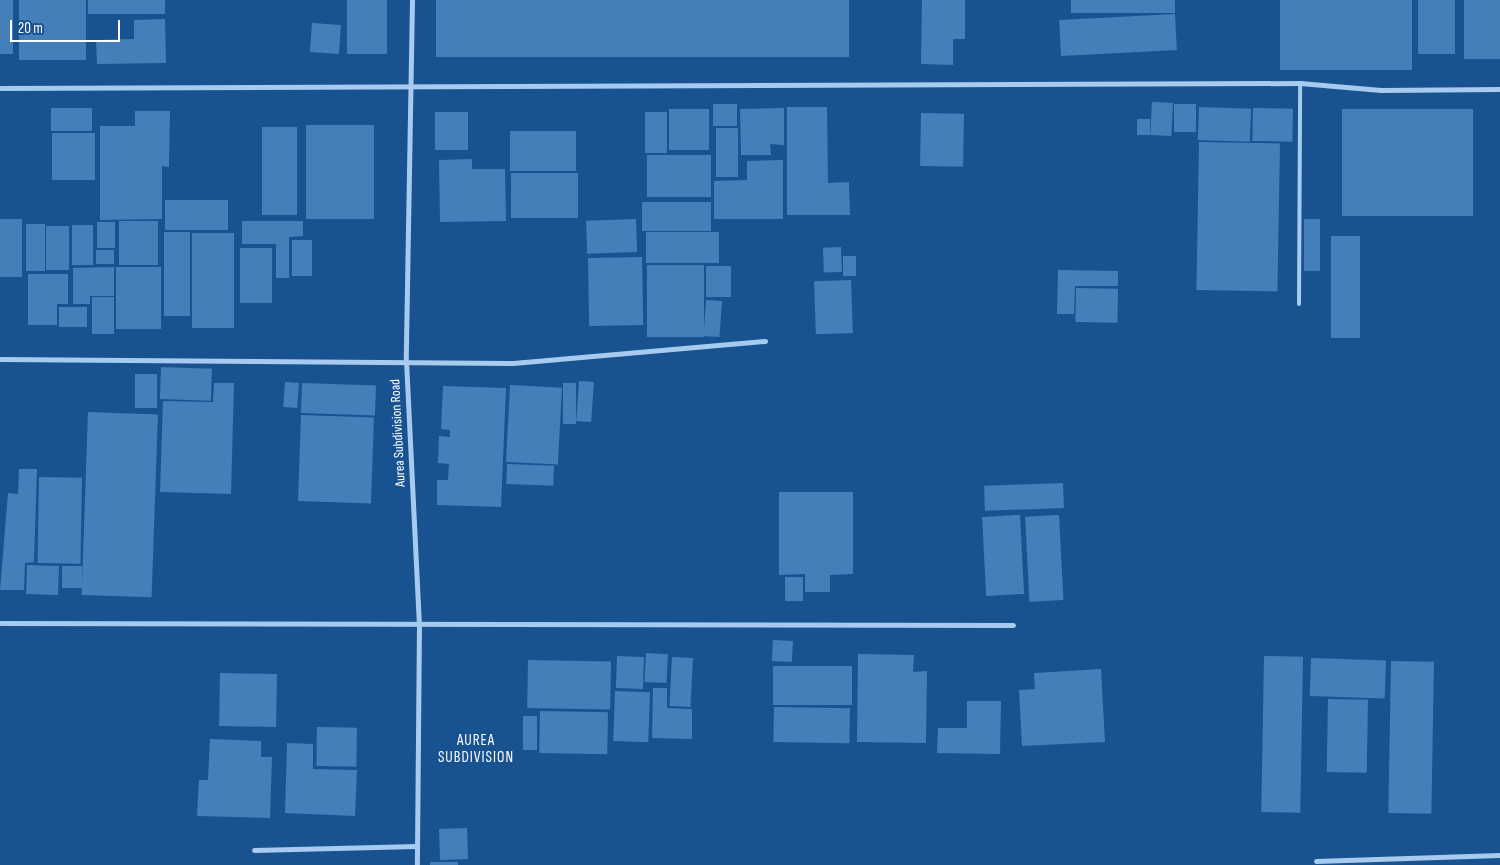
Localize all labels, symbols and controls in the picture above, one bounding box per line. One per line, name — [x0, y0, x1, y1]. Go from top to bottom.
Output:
scale bar — [12, 10, 122, 42]
text: 20 m — [18, 19, 43, 38]
street label: Aurea Subdivision Road — [387, 379, 409, 487]
district label: AUREA SUBDIVISION — [437, 731, 515, 766]

